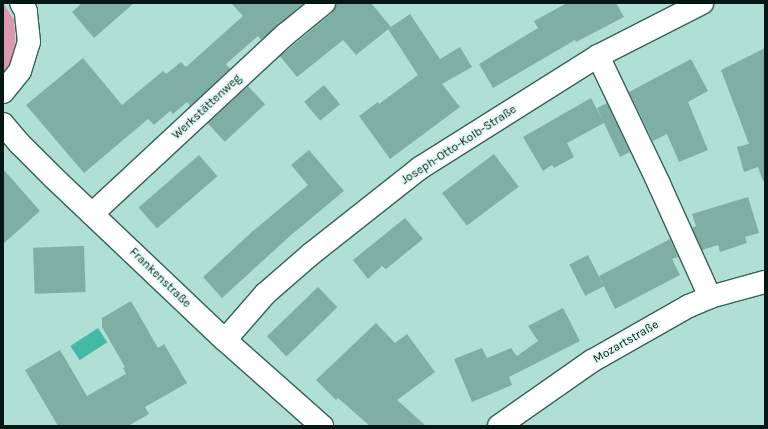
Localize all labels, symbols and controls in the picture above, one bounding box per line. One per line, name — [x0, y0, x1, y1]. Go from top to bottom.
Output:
street label: Werkstättenweg — [170, 71, 244, 143]
street label: Joseph-Otto-Kolb-Straße — [399, 102, 519, 188]
street label: Frankenstraße — [126, 245, 194, 311]
street label: Mozartstraße — [591, 317, 661, 367]

